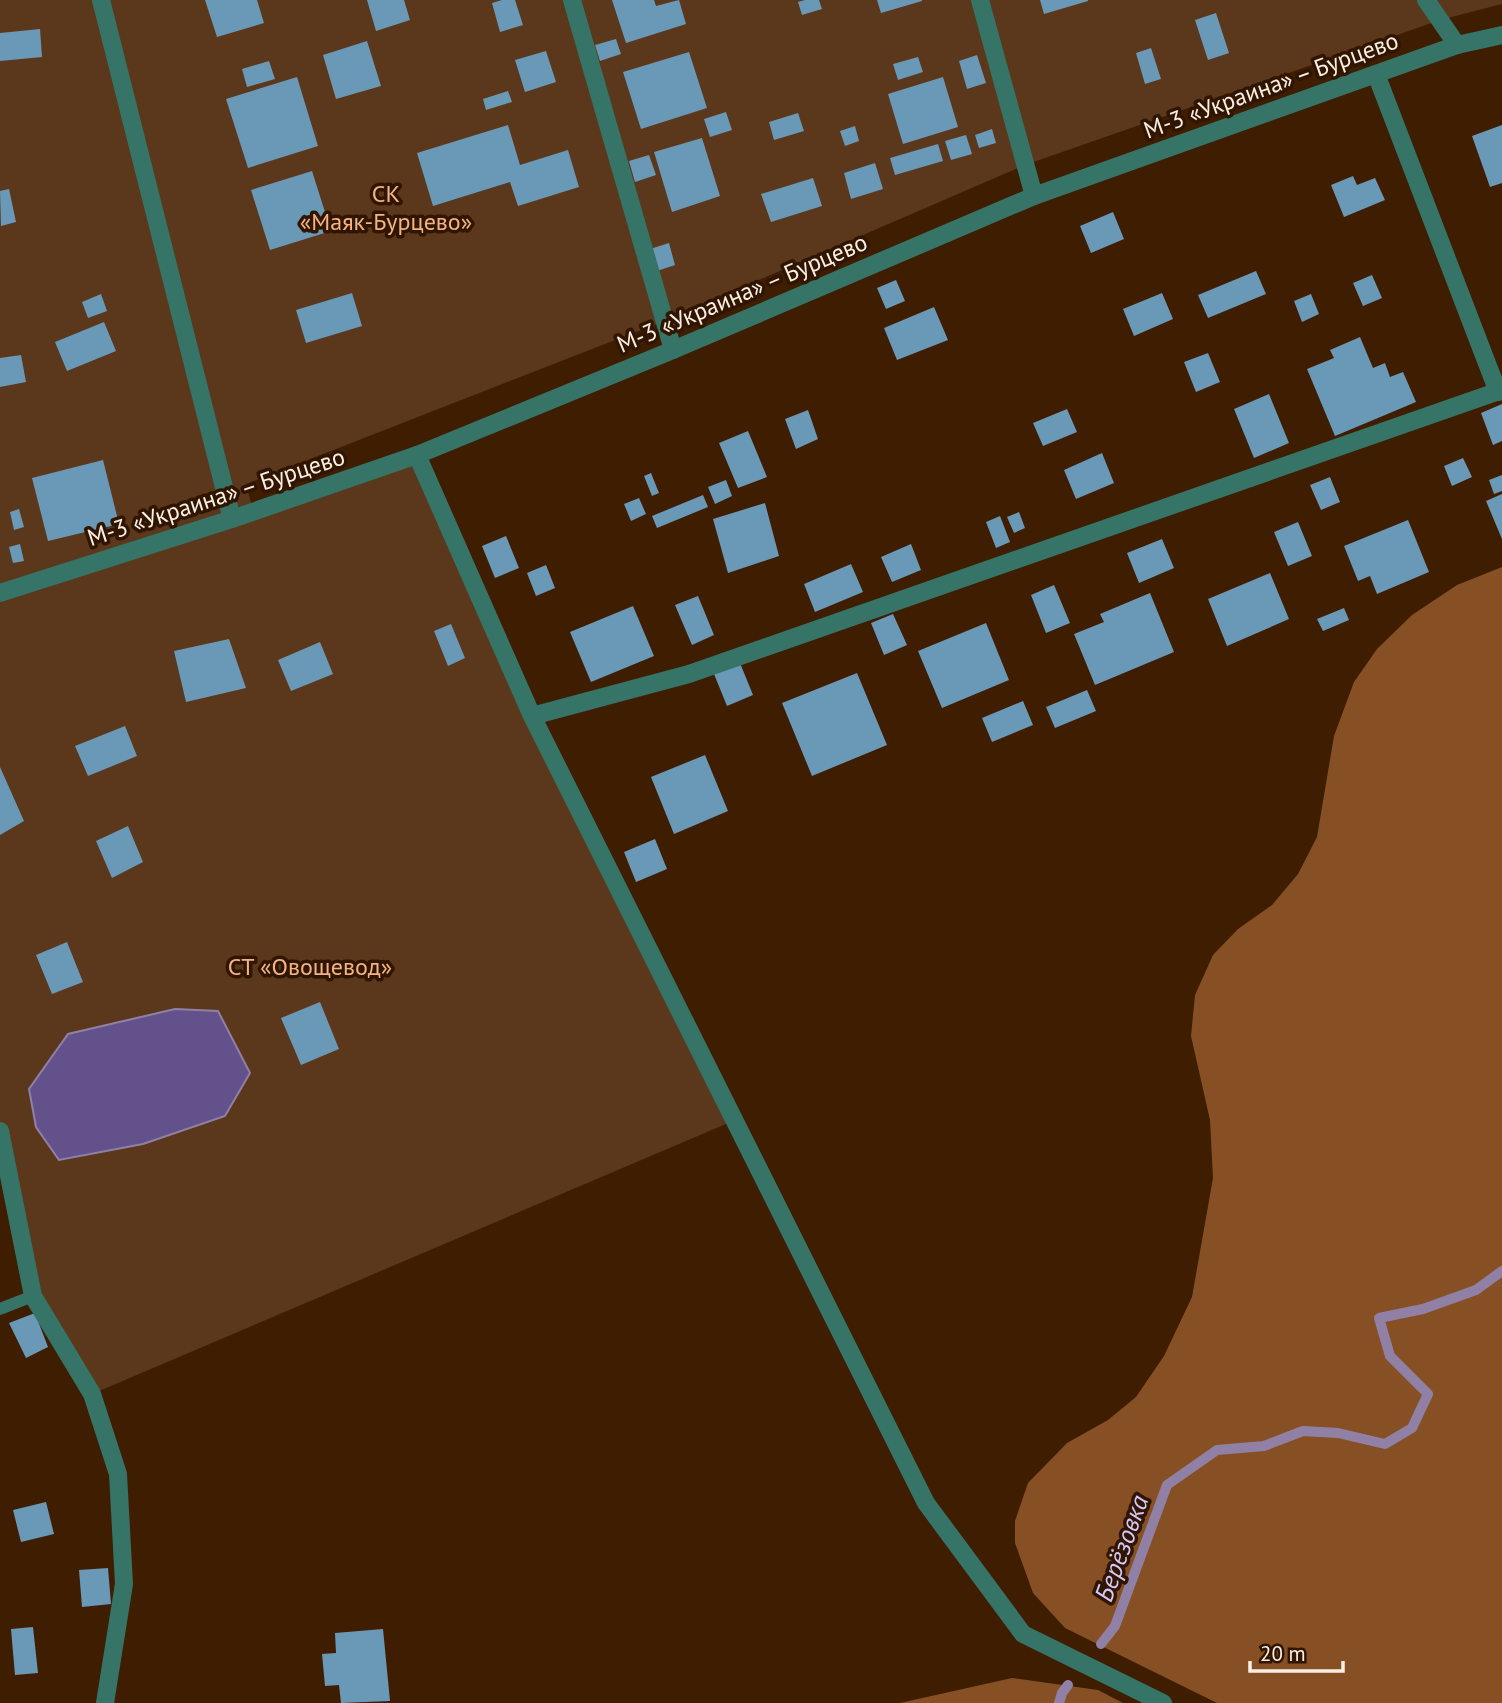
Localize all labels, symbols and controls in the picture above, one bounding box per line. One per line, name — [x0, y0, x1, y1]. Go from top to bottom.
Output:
street label: М-3 «Украина» – Бурцево — [1139, 24, 1403, 146]
park label: СК «Маяк-Бурцево» — [300, 178, 472, 237]
street label: М-3 «Украина» – Бурцево — [612, 226, 872, 360]
street label: М-3 «Украина» – Бурцево — [83, 441, 349, 553]
park label: СТ «Овощевод» — [228, 951, 392, 982]
water label: Берёзовка — [1087, 1490, 1156, 1606]
scale bar — [1250, 1630, 1343, 1674]
text: 20 m — [1260, 1640, 1306, 1667]

